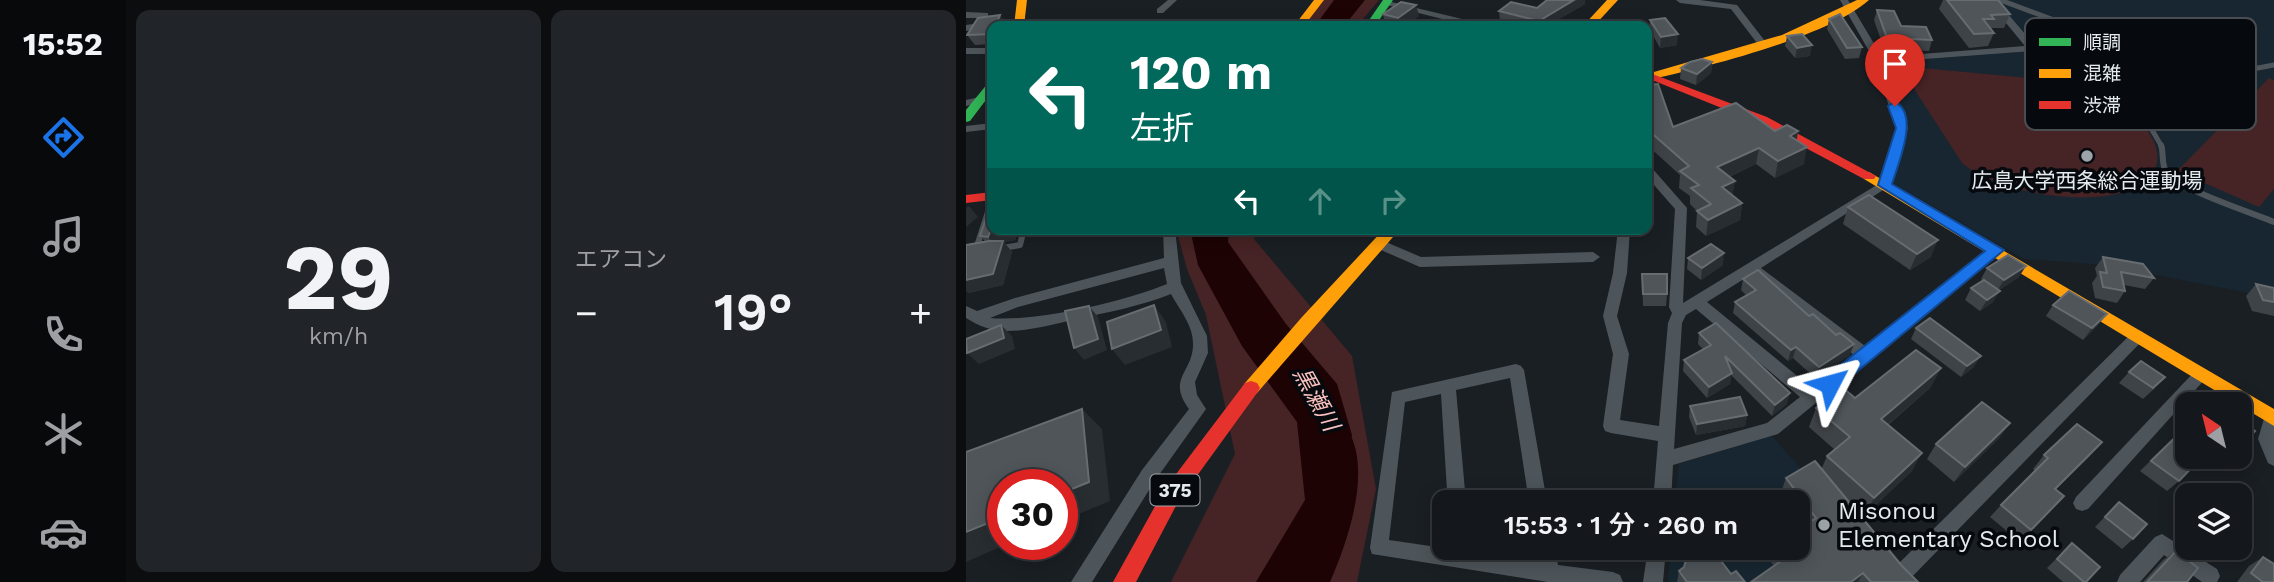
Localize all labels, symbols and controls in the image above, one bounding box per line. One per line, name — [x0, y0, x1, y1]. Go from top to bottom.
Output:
legend — [2025, 18, 2256, 130]
text: 15:52 — [23, 25, 103, 63]
text: 順調 — [2083, 31, 2121, 54]
pin — [1865, 34, 1925, 106]
text: 120 m — [1130, 43, 1272, 101]
icon: arrive — [1876, 45, 1914, 83]
icon: left — [1015, 49, 1106, 140]
text: 混雑 — [2083, 62, 2121, 85]
text: 渋滞 — [2083, 94, 2121, 117]
text: 左折 — [1130, 109, 1194, 147]
icon: directions — [39, 113, 88, 162]
marker: 広島大学西条総合運動場 — [2079, 148, 2095, 164]
place label: 広島大学西条総合運動場 — [1972, 168, 2203, 193]
icon: left — [1228, 182, 1266, 220]
icon: ahead — [1301, 182, 1339, 220]
icon: right — [1374, 182, 1412, 220]
icon: music — [39, 212, 88, 261]
text: 29 — [283, 224, 394, 331]
text: エアコン — [575, 246, 667, 273]
text: 19° — [714, 282, 793, 343]
text: − — [575, 291, 598, 335]
text: + — [909, 291, 932, 335]
icon: phone — [39, 310, 88, 359]
text: km/h — [309, 323, 368, 350]
position arrow — [1793, 347, 1867, 421]
water label: 黒瀬川 — [1287, 362, 1346, 438]
north arrow — [2175, 392, 2252, 469]
map controls — [2175, 392, 2252, 560]
icon: climate — [39, 409, 88, 458]
speed limit sign: 30 — [987, 469, 1078, 560]
road number: 375 — [1150, 475, 1200, 505]
button: layers — [2175, 483, 2252, 560]
place label: Misonou Elementary School — [1838, 497, 2060, 553]
icon: car — [39, 508, 88, 557]
text: 15:53 · 1 分 · 260 m — [1504, 510, 1738, 540]
marker: Misonou Elementary School — [1816, 517, 1832, 533]

